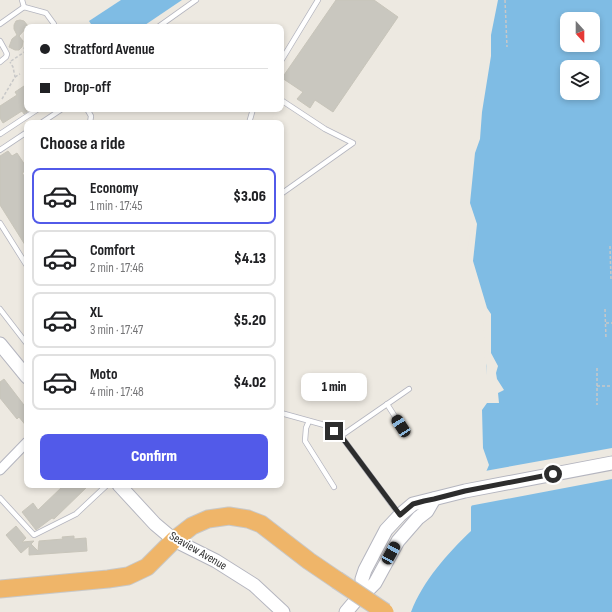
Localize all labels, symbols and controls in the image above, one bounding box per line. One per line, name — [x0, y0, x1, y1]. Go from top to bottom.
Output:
north arrow — [560, 12, 600, 52]
map controls — [560, 12, 600, 100]
text: Stratford Avenue — [64, 40, 155, 59]
button: layers — [560, 60, 600, 100]
text: Drop-off — [64, 78, 111, 97]
text: Choose a ride — [40, 133, 125, 154]
icon: car — [42, 178, 78, 214]
text: Economy — [90, 179, 139, 198]
text: $3.06 — [233, 187, 266, 206]
text: 1 min · 17:45 — [90, 198, 142, 214]
icon: car — [42, 240, 78, 276]
text: Comfort — [90, 241, 135, 260]
text: $4.13 — [234, 249, 266, 268]
text: 2 min · 17:46 — [90, 260, 144, 276]
icon: car — [42, 302, 78, 338]
text: XL — [90, 303, 103, 322]
text: $5.20 — [233, 311, 266, 330]
text: 3 min · 17:47 — [90, 322, 143, 338]
icon: car — [42, 364, 78, 400]
text: Moto — [90, 365, 117, 384]
text: $4.02 — [233, 373, 266, 392]
callout: 1 min — [301, 373, 367, 401]
text: 1 min — [322, 379, 346, 395]
text: 4 min · 17:48 — [90, 384, 144, 400]
car — [389, 413, 413, 439]
route end — [325, 422, 343, 440]
button: Confirm — [40, 434, 268, 480]
route start — [544, 465, 562, 483]
street label: Seaview Avenue — [166, 528, 230, 574]
car — [380, 540, 402, 566]

